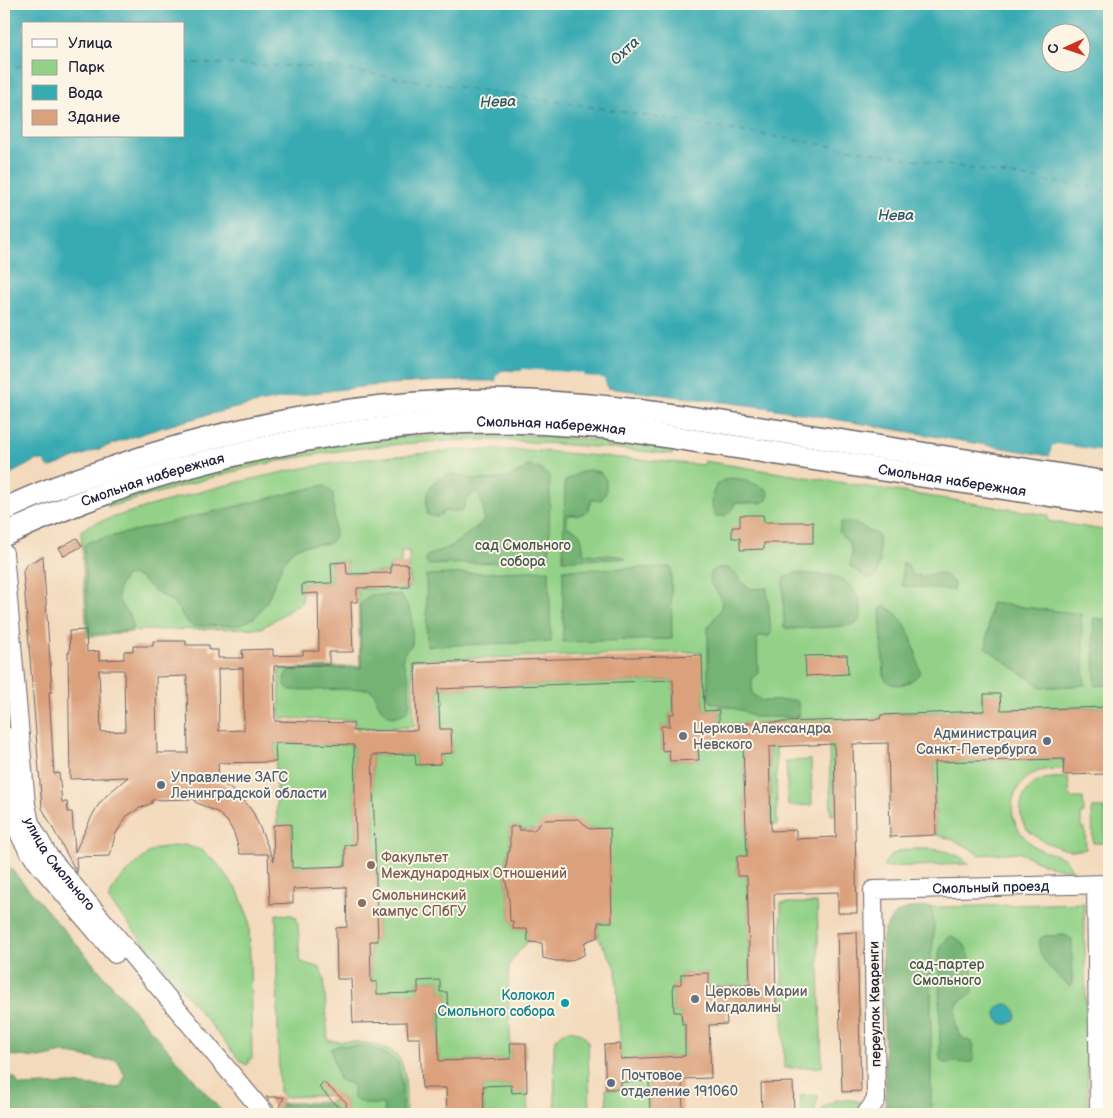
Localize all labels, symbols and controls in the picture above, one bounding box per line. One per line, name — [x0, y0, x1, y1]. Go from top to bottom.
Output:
legend — [22, 22, 185, 138]
north arrow — [1040, 22, 1090, 72]
water label: Охта — [606, 33, 644, 69]
text: Улица — [68, 34, 113, 53]
text: С — [1045, 43, 1062, 54]
text: Парк — [68, 58, 105, 77]
text: Вода — [68, 84, 103, 103]
water label: Нева — [480, 92, 517, 112]
text: Здание — [68, 108, 120, 127]
water label: Нева — [878, 206, 914, 225]
street label: Смольная набережная — [476, 413, 627, 439]
street label: Смольная набережная — [78, 449, 226, 510]
street label: Смольная набережная — [877, 460, 1028, 500]
park label: сад Смольного собора — [475, 537, 571, 570]
place label: Церковь Александра Невского — [693, 720, 832, 753]
place label: Администрация Санкт-Петербурга — [916, 725, 1038, 758]
marker: Церковь Александра Невского — [677, 730, 689, 742]
marker: Администрация Санкт-Петербурга — [1041, 735, 1053, 747]
place label: Управление ЗАГС Ленинградской области — [170, 769, 327, 802]
marker: Управление ЗАГС Ленинградской области — [155, 779, 167, 791]
street label: улица Смольного — [21, 816, 99, 914]
place label: Факультет Международных Отношений — [381, 849, 567, 882]
marker: Факультет Международных Отношений — [365, 859, 377, 871]
street label: Смольный проезд — [932, 877, 1050, 897]
place label: Смольнинский кампус СПбГУ — [372, 887, 467, 920]
marker: Смольнинский кампус СПбГУ — [356, 897, 368, 909]
street label: переулок Кваренги — [865, 941, 885, 1067]
park label: сад-партер Смольного — [910, 956, 985, 989]
place label: Церковь Марии Магдалины — [705, 983, 807, 1016]
place label: Колокол Смольного собора — [437, 987, 556, 1020]
marker: Церковь Марии Магдалины — [689, 993, 701, 1005]
marker: Колокол Смольного собора — [559, 997, 571, 1009]
place label: Почтовое отделение 191060 — [621, 1067, 738, 1100]
marker: Почтовое отделение 191060 — [605, 1077, 617, 1089]

